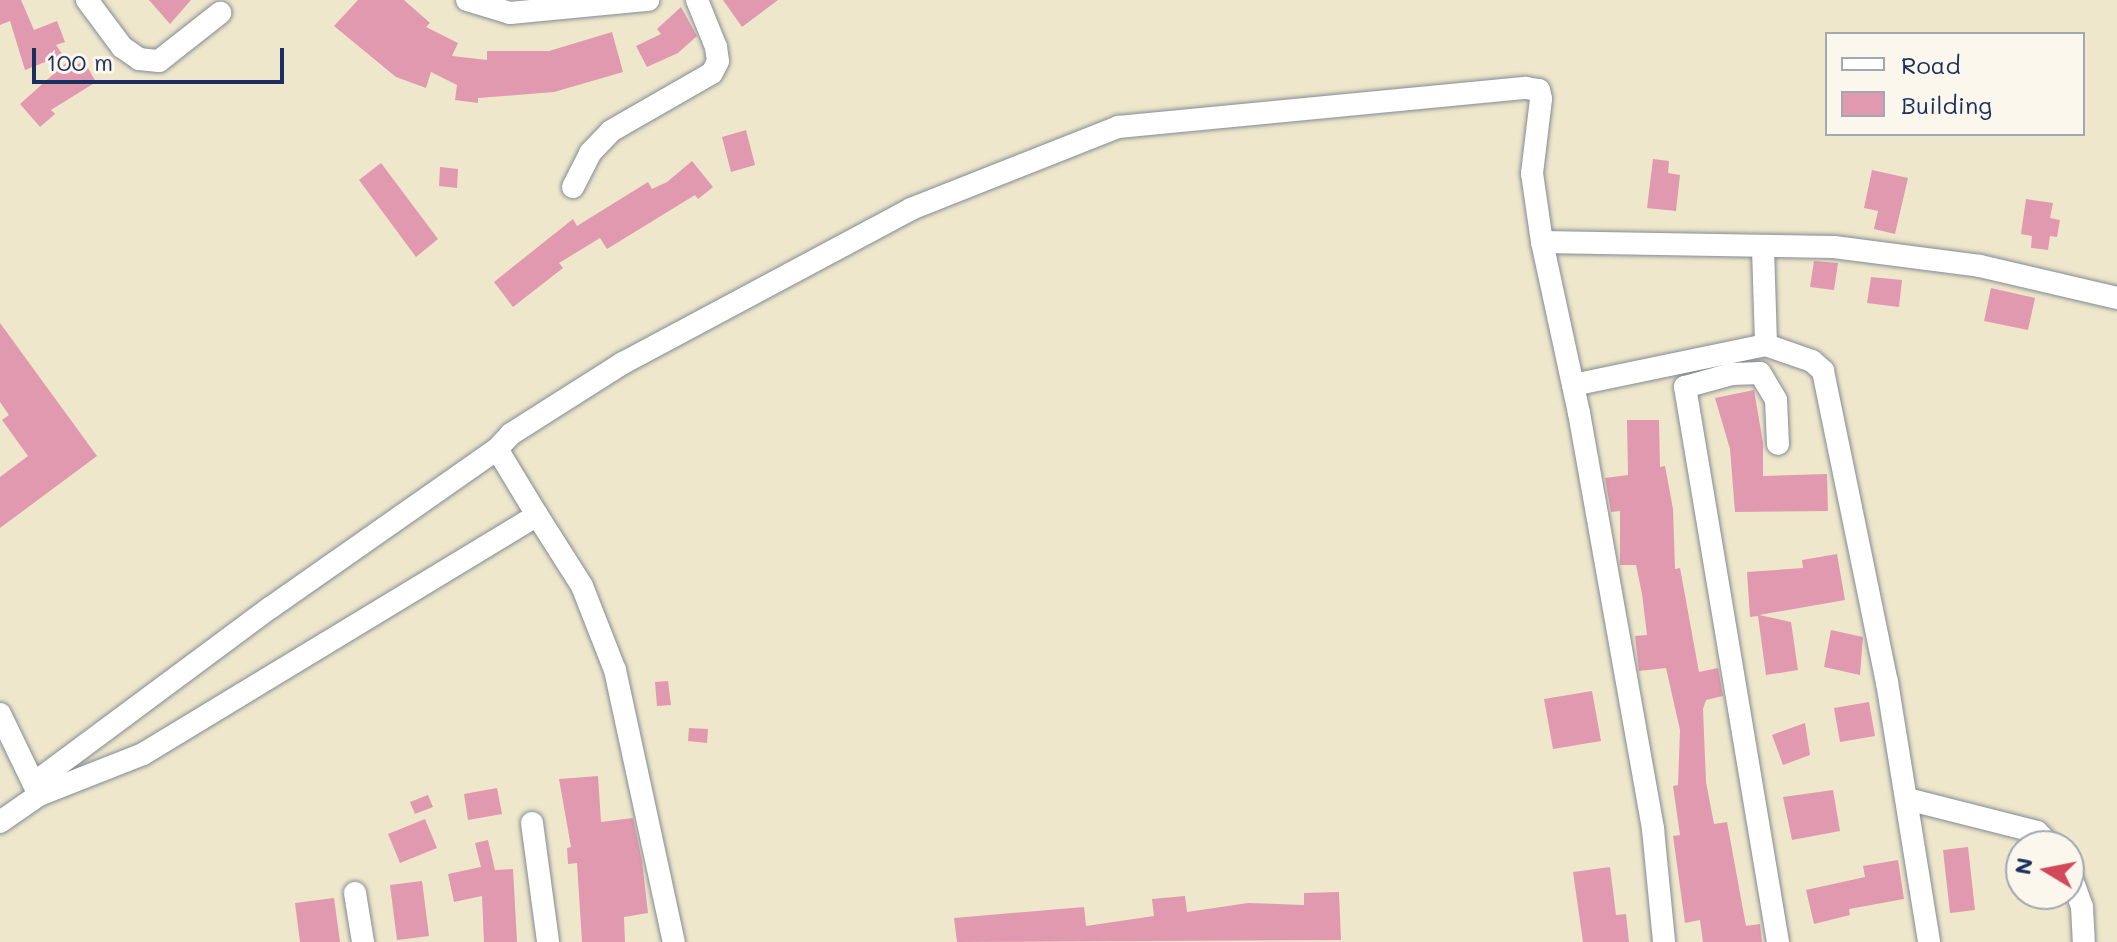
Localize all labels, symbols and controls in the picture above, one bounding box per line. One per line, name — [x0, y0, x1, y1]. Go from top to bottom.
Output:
scale bar — [36, 32, 288, 82]
legend — [1825, 32, 2085, 136]
text: 100 m — [46, 46, 113, 77]
text: Road — [1901, 49, 1961, 80]
text: Building — [1901, 89, 1992, 120]
north arrow — [2005, 830, 2085, 910]
text: N — [2007, 855, 2039, 877]

